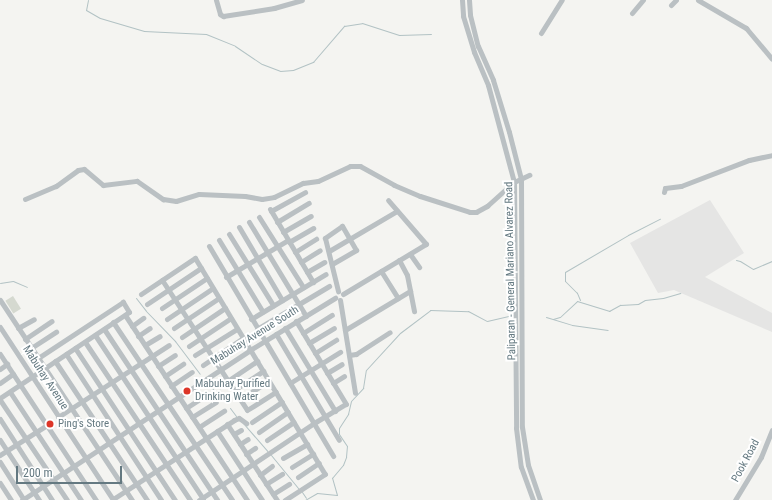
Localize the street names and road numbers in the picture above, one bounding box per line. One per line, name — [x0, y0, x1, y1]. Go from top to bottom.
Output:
street label: Paliparan - General Mariano Alvarez Road — [503, 181, 519, 361]
street label: Mabuhay Avenue South — [209, 304, 301, 368]
street label: Mabuhay Avenue — [19, 344, 71, 412]
street label: Pook Road — [729, 437, 763, 485]

